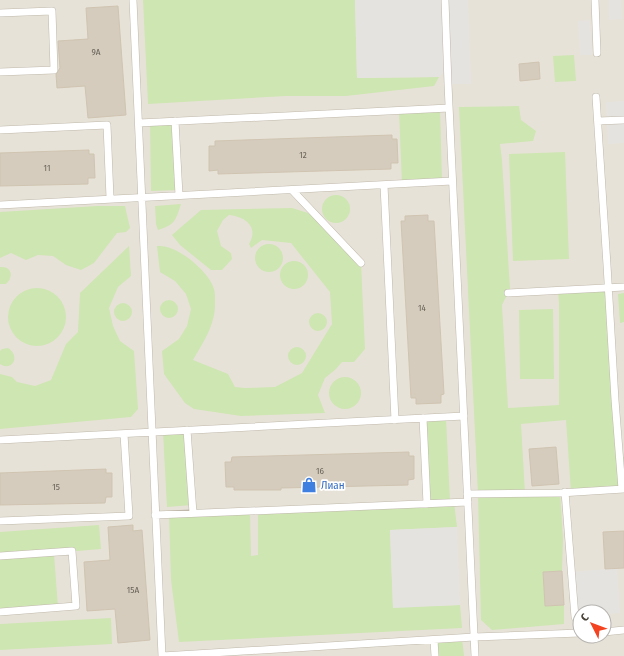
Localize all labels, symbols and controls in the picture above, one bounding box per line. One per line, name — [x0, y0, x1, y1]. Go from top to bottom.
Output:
house number: 9А — [91, 47, 101, 57]
house number: 12 — [299, 150, 307, 160]
house number: 11 — [44, 163, 50, 173]
house number: 14 — [418, 303, 427, 313]
house number: 16 — [316, 466, 325, 476]
shop icon: Лиан — [300, 476, 318, 494]
place label: Лиан — [321, 479, 345, 492]
house number: 15 — [52, 482, 60, 492]
house number: 15А — [127, 585, 139, 595]
north arrow — [572, 604, 612, 644]
text: С — [578, 611, 592, 624]

